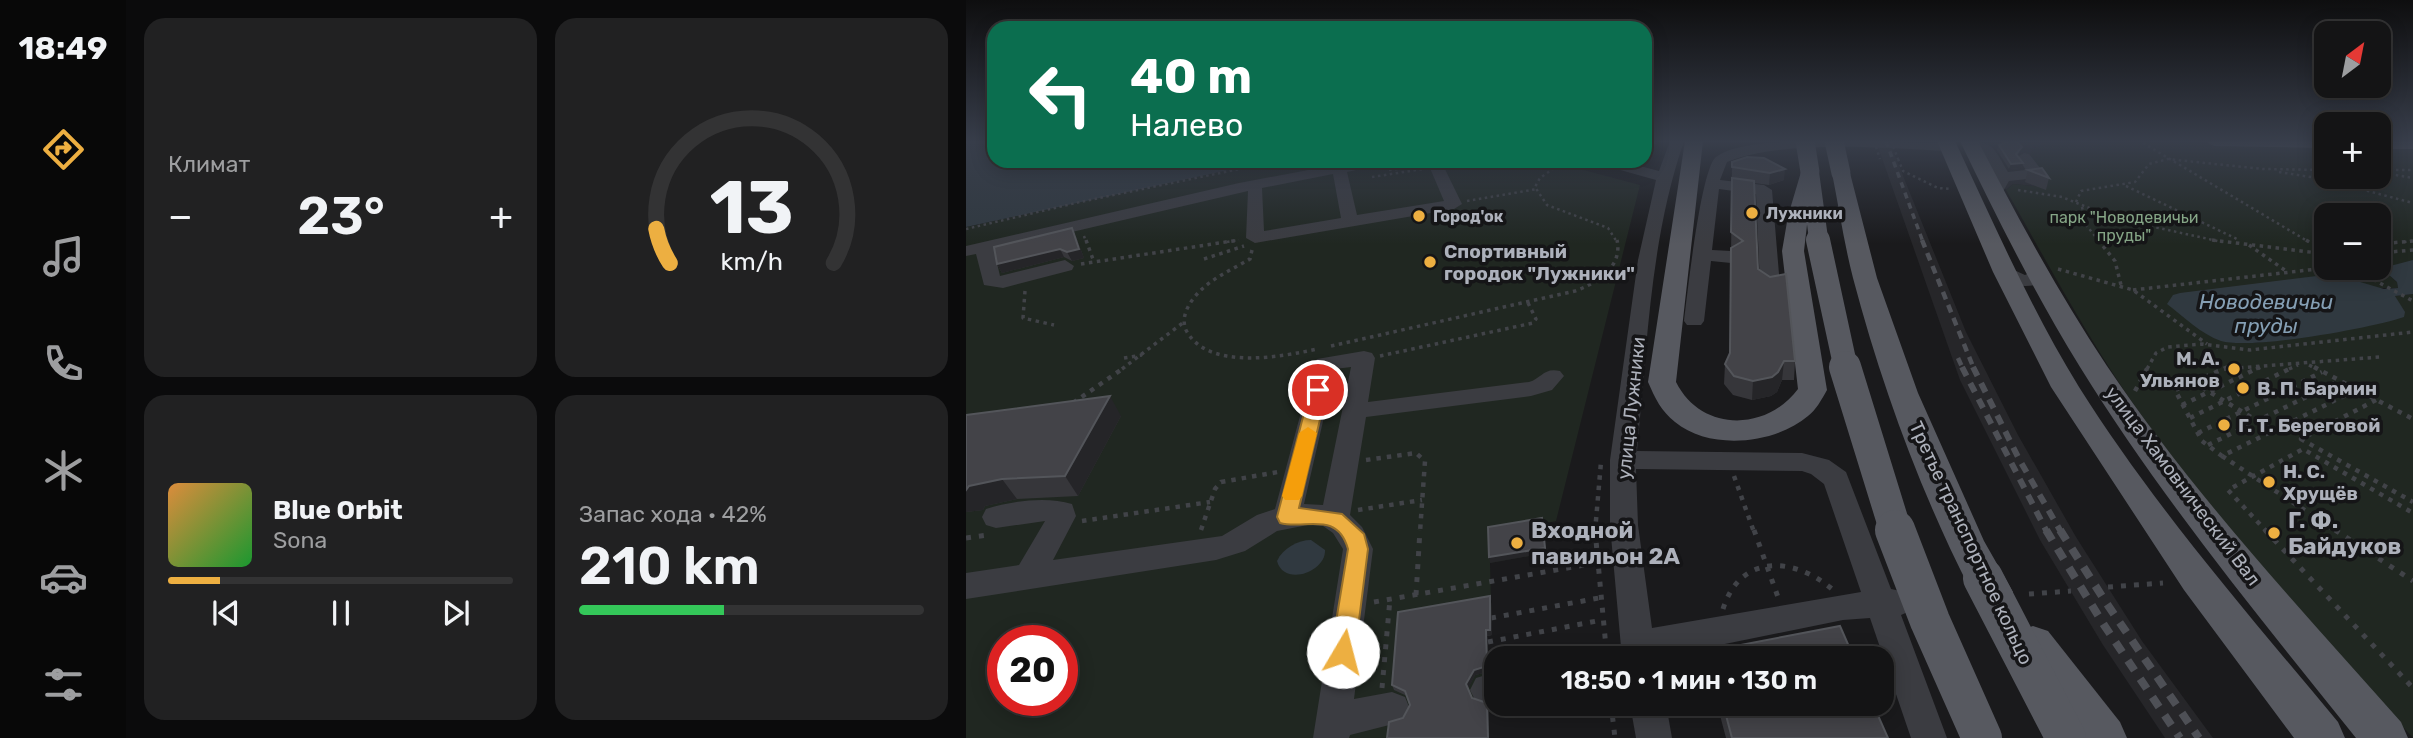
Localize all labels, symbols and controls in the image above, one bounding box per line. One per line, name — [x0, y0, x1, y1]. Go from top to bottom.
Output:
north arrow — [2314, 21, 2390, 98]
map controls — [2314, 21, 2391, 280]
text: 18:49 — [18, 29, 108, 67]
text: 40 m — [1130, 47, 1252, 105]
icon: left — [1015, 49, 1106, 140]
text: Налево — [1130, 106, 1243, 144]
button: + — [2314, 112, 2391, 189]
icon: directions — [39, 125, 88, 174]
text: Климат — [168, 150, 250, 178]
text: 13 — [709, 166, 794, 252]
text: 23° — [297, 185, 385, 247]
text: − — [168, 193, 193, 239]
text: + — [489, 193, 513, 239]
button: − — [2314, 203, 2391, 280]
place label: Лужники — [1766, 204, 1843, 223]
marker: Лужники — [1744, 205, 1760, 221]
place label: Город'ок — [1433, 207, 1504, 226]
marker: Город'ок — [1411, 208, 1427, 224]
park label: парк "Новодевичьи пруды" — [2050, 208, 2198, 245]
icon: music — [39, 232, 88, 281]
place label: Спортивный городок "Лужники" — [1444, 240, 1635, 285]
text: km/h — [720, 247, 783, 276]
marker: Спортивный городок "Лужники" — [1422, 254, 1438, 270]
water label: Новодевичьи пруды — [2199, 289, 2333, 338]
street label: улица Лужники — [1612, 336, 1650, 480]
icon: phone — [39, 339, 88, 388]
place label: М. А. Ульянов — [2140, 347, 2220, 392]
pin — [1288, 360, 1348, 420]
marker: М. А. Ульянов — [2226, 361, 2242, 377]
icon: arrive — [1299, 371, 1337, 409]
place label: В. П. Бармин — [2257, 377, 2377, 400]
marker: В. П. Бармин — [2235, 380, 2251, 396]
street label: улица Хамовнический Вал — [2101, 382, 2265, 590]
place label: Г. Т. Береговой — [2238, 414, 2380, 437]
marker: Г. Т. Береговой — [2216, 417, 2232, 433]
street label: Третье транспортное кольцо — [1904, 418, 2038, 668]
icon: climate — [39, 446, 88, 495]
place label: Н. С. Хрущёв — [2283, 460, 2358, 505]
marker: Н. С. Хрущёв — [2261, 474, 2277, 490]
text: Blue Orbit — [273, 495, 403, 526]
text: Запас хода · 42% — [579, 500, 767, 528]
place label: Г. Ф. Байдуков — [2288, 506, 2402, 560]
place label: Входной павильон 2A — [1531, 516, 1680, 570]
marker: Г. Ф. Байдуков — [2266, 525, 2282, 541]
text: Sona — [273, 526, 327, 554]
text: 210 km — [579, 535, 760, 597]
marker: Входной павильон 2A — [1509, 535, 1525, 551]
icon: car — [39, 553, 88, 602]
icon: previous — [207, 594, 245, 632]
icon: pause — [322, 594, 360, 632]
icon: next — [437, 594, 475, 632]
position arrow — [1306, 615, 1380, 689]
speed limit sign: 20 — [987, 625, 1078, 716]
icon: filters — [39, 660, 88, 709]
text: 18:50 · 1 мин · 130 m — [1561, 665, 1817, 696]

